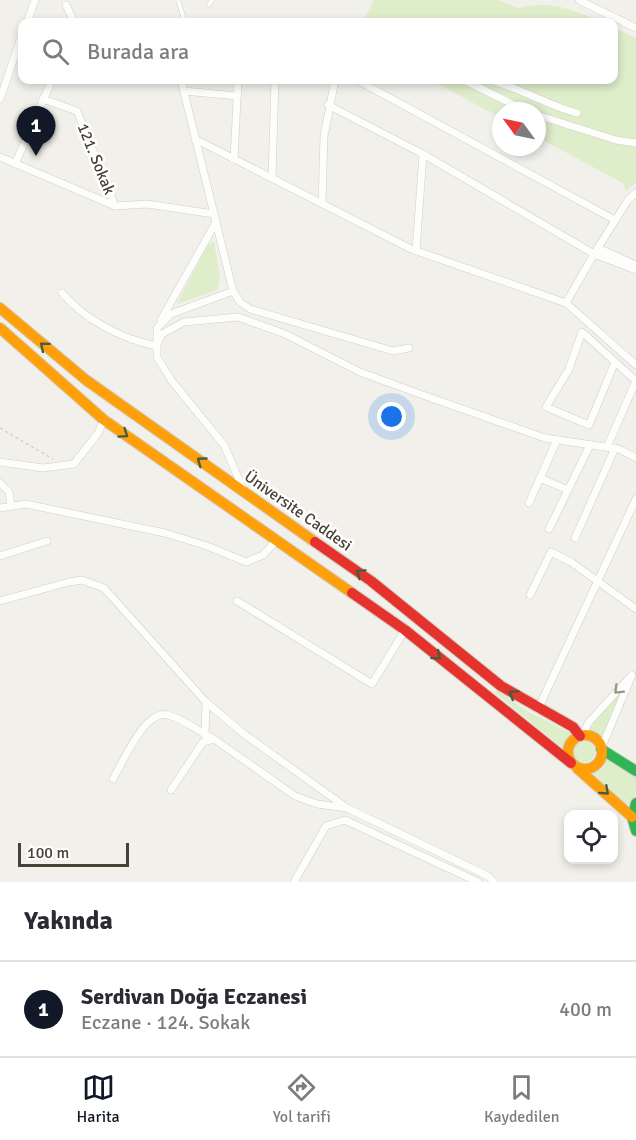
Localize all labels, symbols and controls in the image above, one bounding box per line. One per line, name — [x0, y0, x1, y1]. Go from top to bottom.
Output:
search box — [18, 18, 618, 84]
icon: search — [39, 35, 72, 68]
text: Burada ara — [87, 38, 189, 65]
north arrow — [492, 102, 546, 156]
pin: 1 — [16, 106, 56, 156]
street label: 121. Sokak — [73, 120, 119, 198]
one-way arrow — [40, 342, 51, 353]
your location — [377, 402, 406, 431]
one-way arrow — [118, 427, 129, 438]
one-way arrow — [196, 457, 207, 468]
street label: Üniversite Caddesi — [240, 466, 356, 556]
one-way arrow — [356, 569, 366, 581]
one-way arrow — [430, 649, 441, 660]
one-way arrow — [614, 682, 625, 693]
one-way arrow — [509, 690, 520, 701]
one-way arrow — [598, 784, 608, 795]
map controls — [564, 810, 618, 864]
button: locate — [564, 810, 618, 864]
scale bar — [18, 840, 129, 868]
text: 100 m — [27, 843, 69, 863]
text: Yakında — [24, 905, 113, 937]
text: Serdivan Doğa Eczanesi — [81, 983, 307, 1010]
text: 1 — [38, 997, 49, 1022]
text: 400 m — [559, 997, 612, 1022]
text: Eczane · 124. Sokak — [81, 1010, 250, 1035]
tab: Harita — [77, 1071, 120, 1127]
tab: Yol tarifi — [273, 1071, 331, 1127]
tab: Kaydedilen — [484, 1071, 559, 1127]

